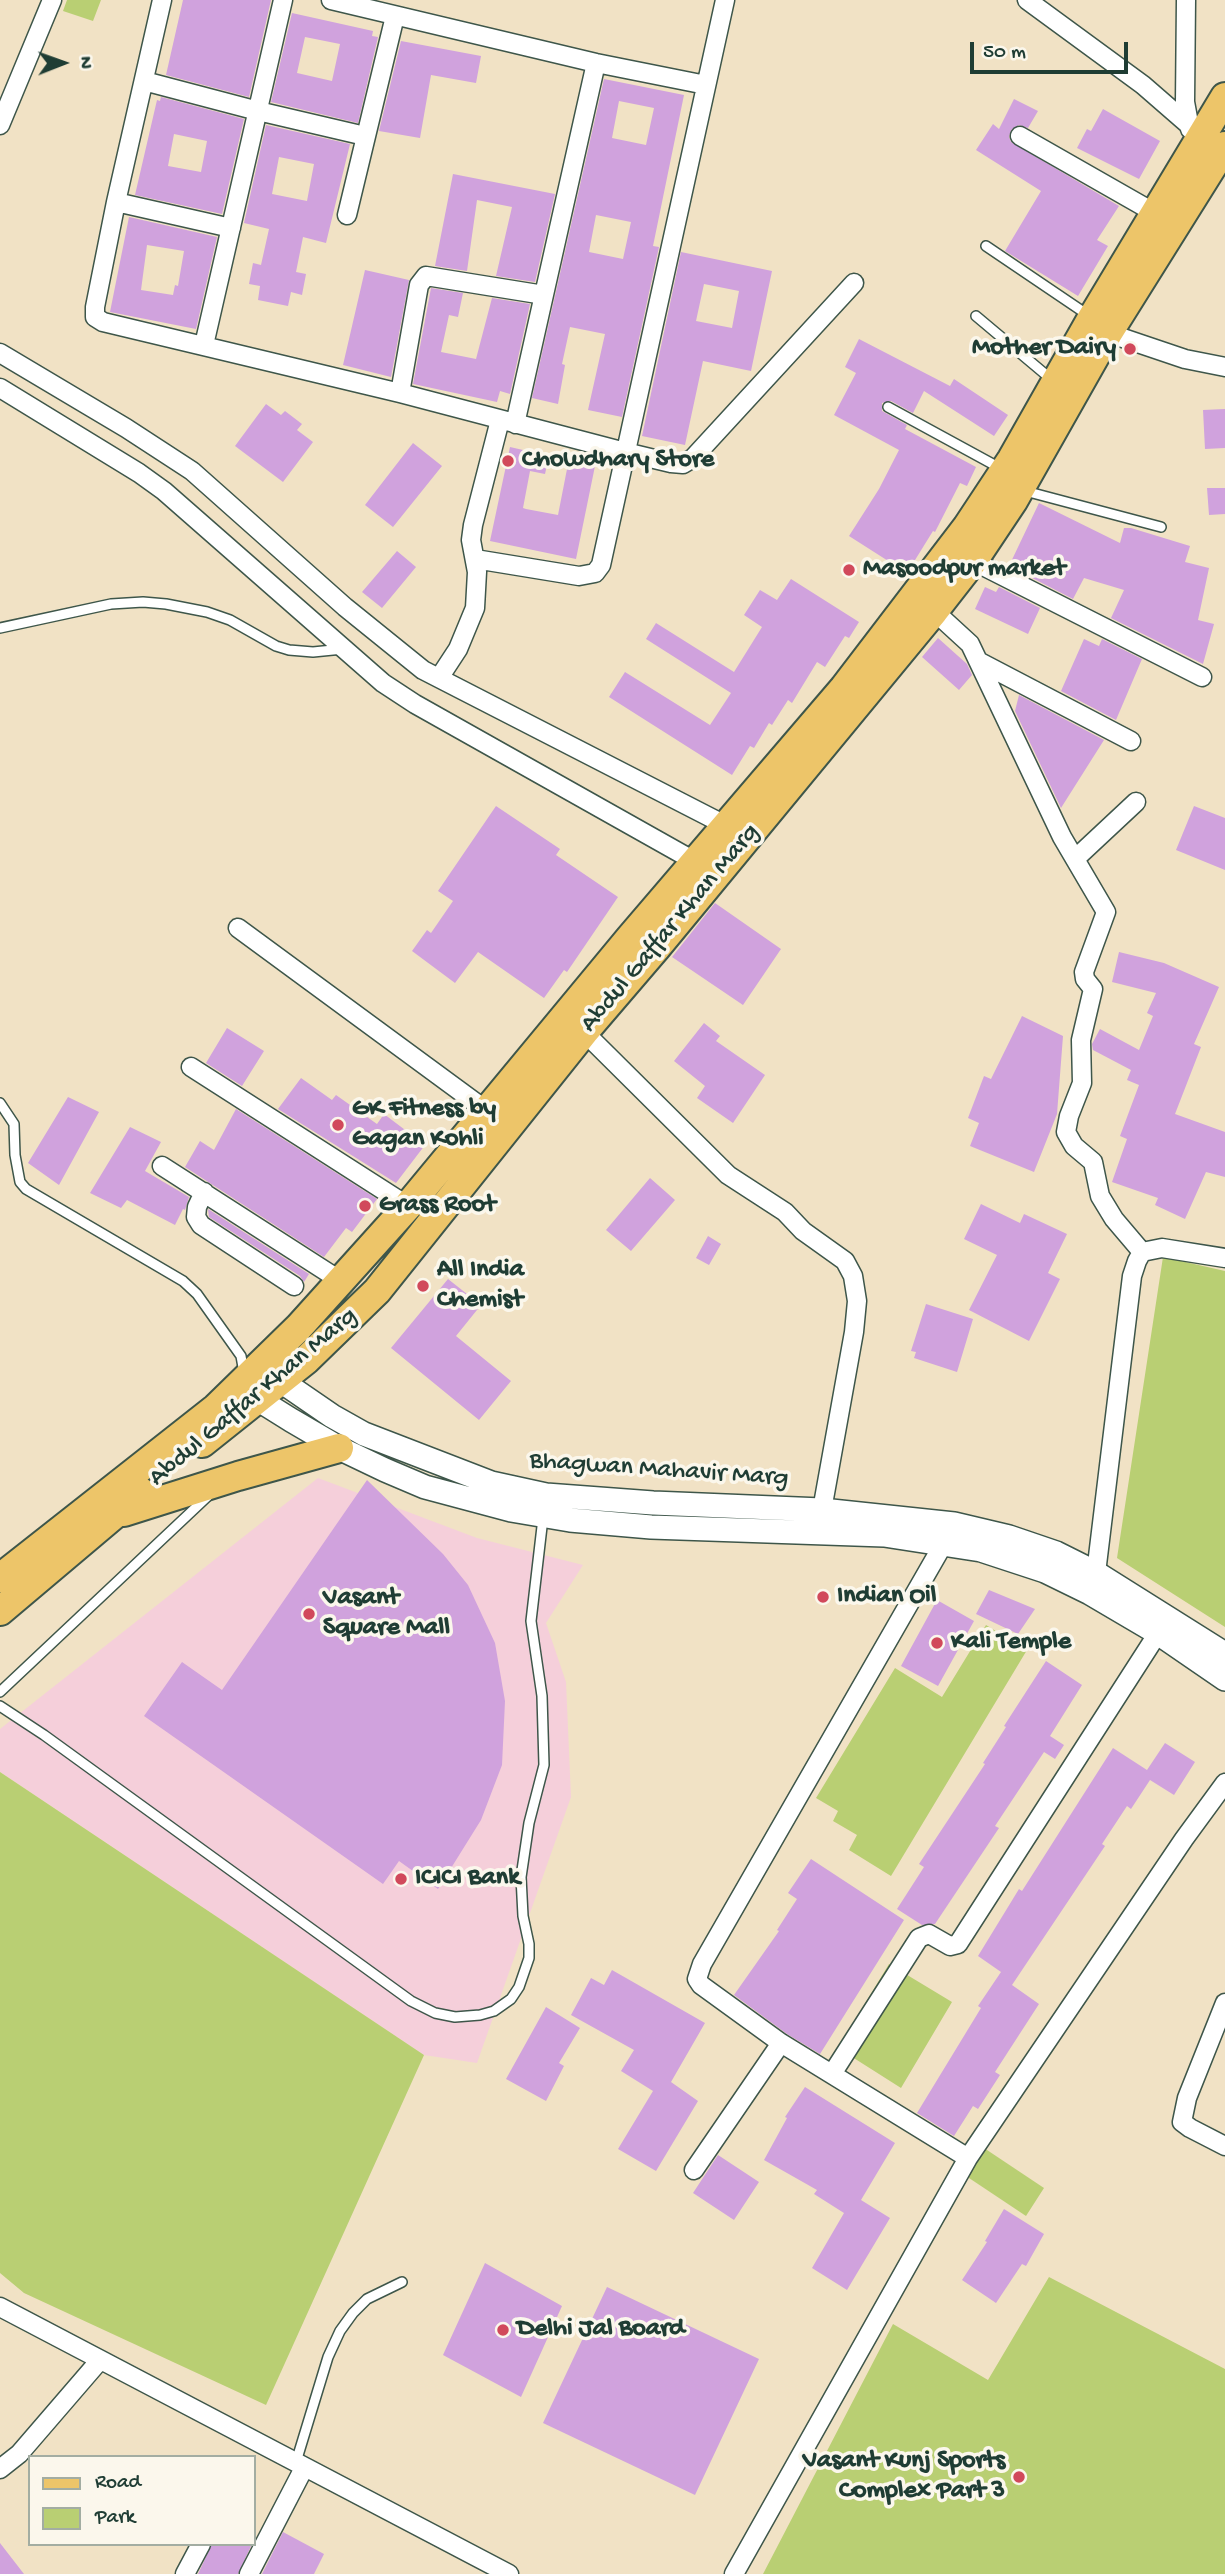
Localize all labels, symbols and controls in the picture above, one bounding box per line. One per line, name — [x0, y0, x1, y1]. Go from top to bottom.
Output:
north arrow — [28, 28, 98, 98]
scale bar — [973, 28, 1130, 72]
text: 50 m — [983, 41, 1026, 66]
text: N — [73, 56, 96, 69]
place label: Mother Dairy — [972, 333, 1116, 365]
marker: Mother Dairy — [1122, 341, 1138, 357]
place label: Chowdhary Store — [522, 445, 714, 477]
marker: Chowdhary Store — [500, 453, 516, 469]
place label: Masoodpur market — [863, 554, 1065, 586]
marker: Masoodpur market — [841, 562, 857, 578]
street label: Abdul Gaffar Khan Marg — [575, 818, 767, 1040]
place label: GK Fitness by Gagan Kohli — [352, 1094, 496, 1156]
marker: GK Fitness by Gagan Kohli — [330, 1117, 346, 1133]
place label: Grass Root — [379, 1190, 496, 1222]
marker: Grass Root — [357, 1198, 373, 1214]
place label: All India Chemist — [437, 1255, 524, 1316]
marker: All India Chemist — [415, 1278, 431, 1294]
street label: Abdul Gaffar Khan Marg — [143, 1302, 365, 1494]
street label: Bhagwan Mahavir Marg — [529, 1446, 789, 1496]
place label: Indian Oil — [837, 1581, 936, 1613]
place label: Vasant Square Mall — [323, 1583, 450, 1644]
marker: Indian Oil — [815, 1589, 831, 1605]
marker: Vasant Square Mall — [301, 1606, 317, 1622]
place label: Kali Temple — [951, 1627, 1071, 1659]
marker: Kali Temple — [929, 1635, 945, 1651]
place label: ICICI Bank — [415, 1863, 520, 1895]
marker: ICICI Bank — [393, 1871, 409, 1887]
place label: Delhi Jal Board — [517, 2314, 685, 2346]
marker: Delhi Jal Board — [495, 2322, 511, 2338]
place label: Vasant Kunj Sports Complex Part 3 — [803, 2446, 1005, 2508]
legend — [28, 2455, 256, 2546]
marker: Vasant Kunj Sports Complex Part 3 — [1011, 2469, 1027, 2485]
text: Road — [95, 2471, 141, 2496]
text: Park — [95, 2506, 135, 2531]

